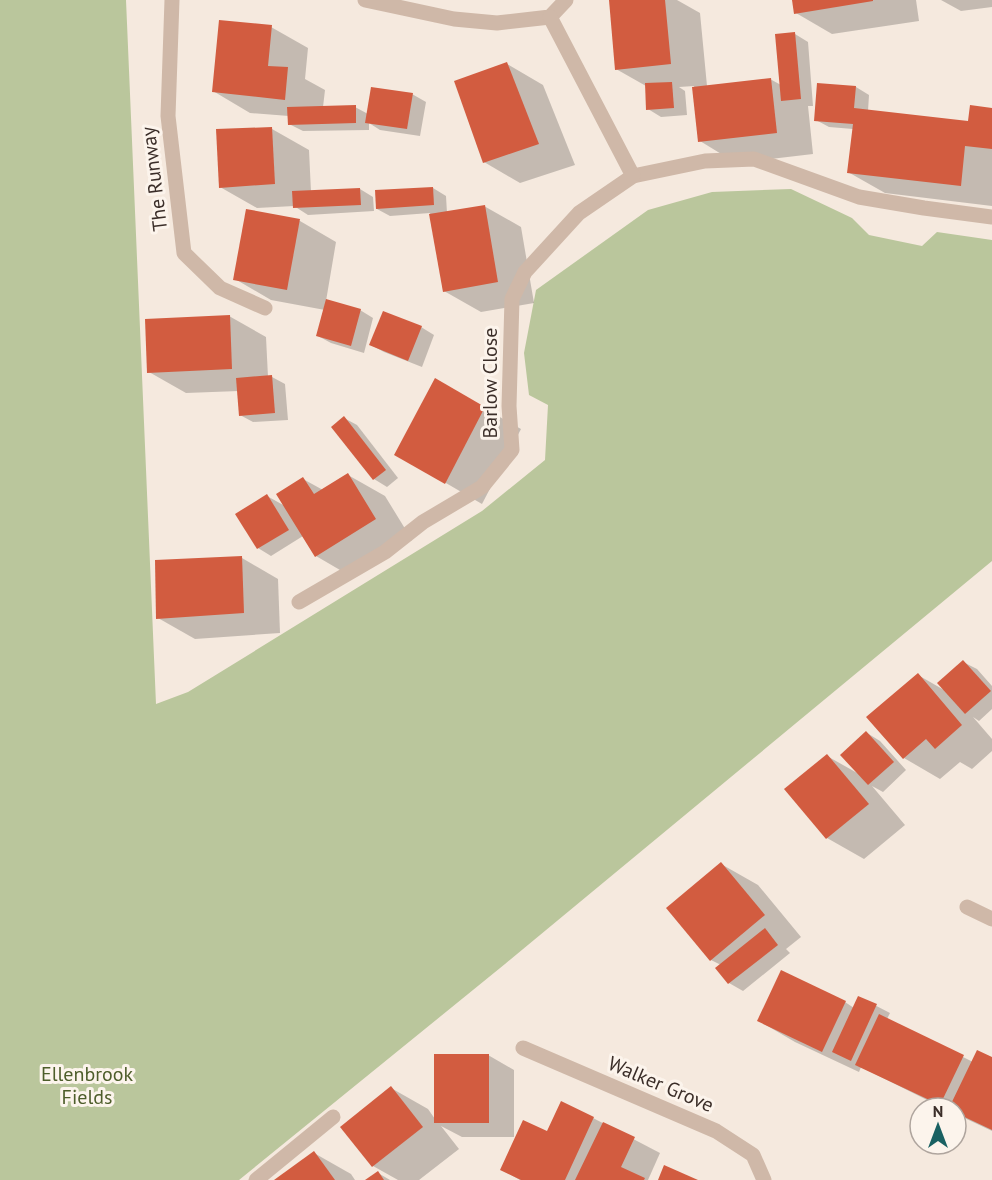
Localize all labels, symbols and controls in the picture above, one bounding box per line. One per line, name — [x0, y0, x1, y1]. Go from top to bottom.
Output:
street label: The Runway — [135, 125, 173, 233]
street label: Barlow Close — [477, 328, 503, 438]
street label: Walker Grove — [604, 1050, 718, 1118]
park label: Ellenbrook Fields — [41, 1061, 133, 1110]
north arrow — [908, 1096, 968, 1156]
text: N — [933, 1101, 943, 1121]

